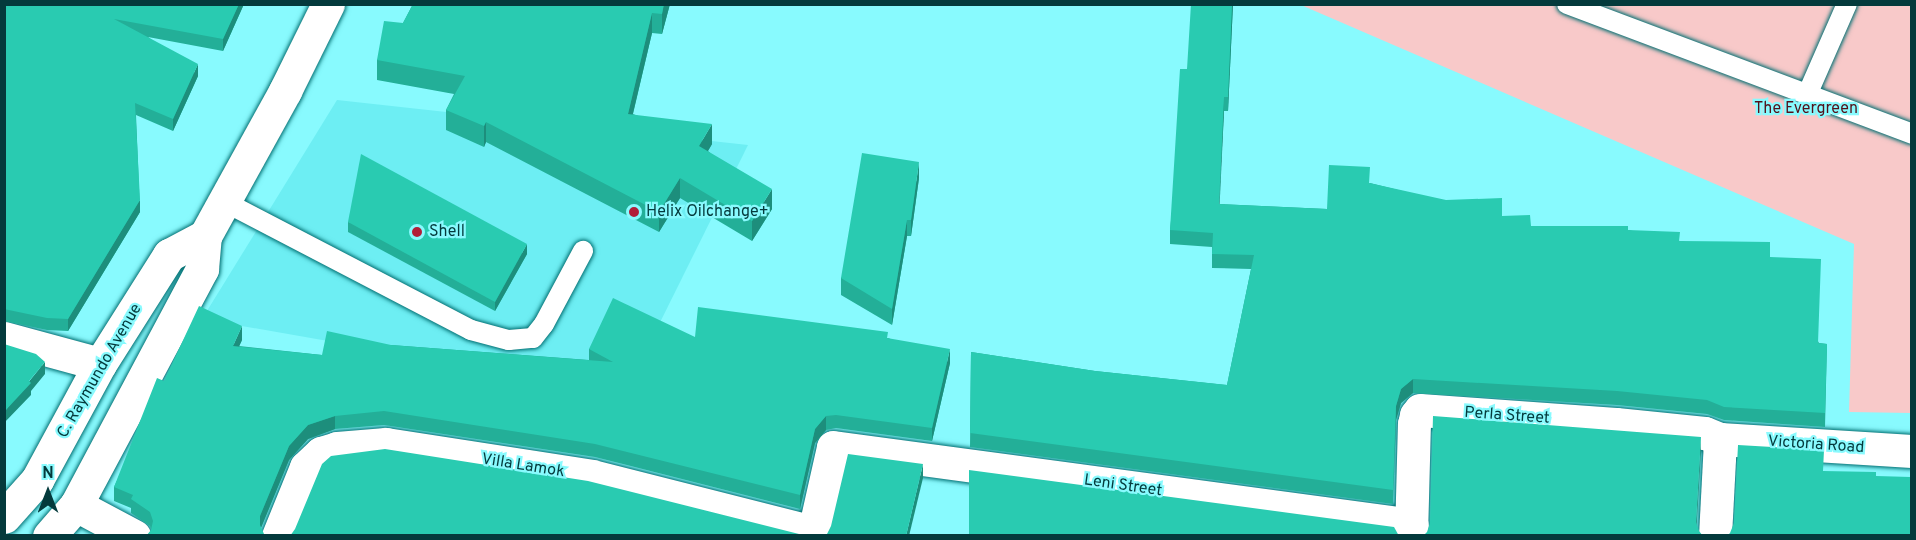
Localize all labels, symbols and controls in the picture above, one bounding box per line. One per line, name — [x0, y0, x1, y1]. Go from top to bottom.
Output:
park label: The Evergreen — [1754, 99, 1858, 119]
place label: Helix Oilchange+ — [646, 202, 769, 222]
marker: Helix Oilchange+ — [627, 205, 641, 219]
place label: Shell — [429, 222, 465, 242]
marker: Shell — [410, 225, 424, 239]
street label: C. Raymundo Avenue — [54, 300, 146, 442]
street label: Perla Street — [1464, 403, 1550, 429]
street label: Victoria Road — [1767, 432, 1865, 458]
street label: Villa Lamok — [480, 450, 566, 482]
north arrow — [18, 462, 78, 522]
text: N — [42, 464, 54, 484]
street label: Leni Street — [1083, 471, 1163, 501]

